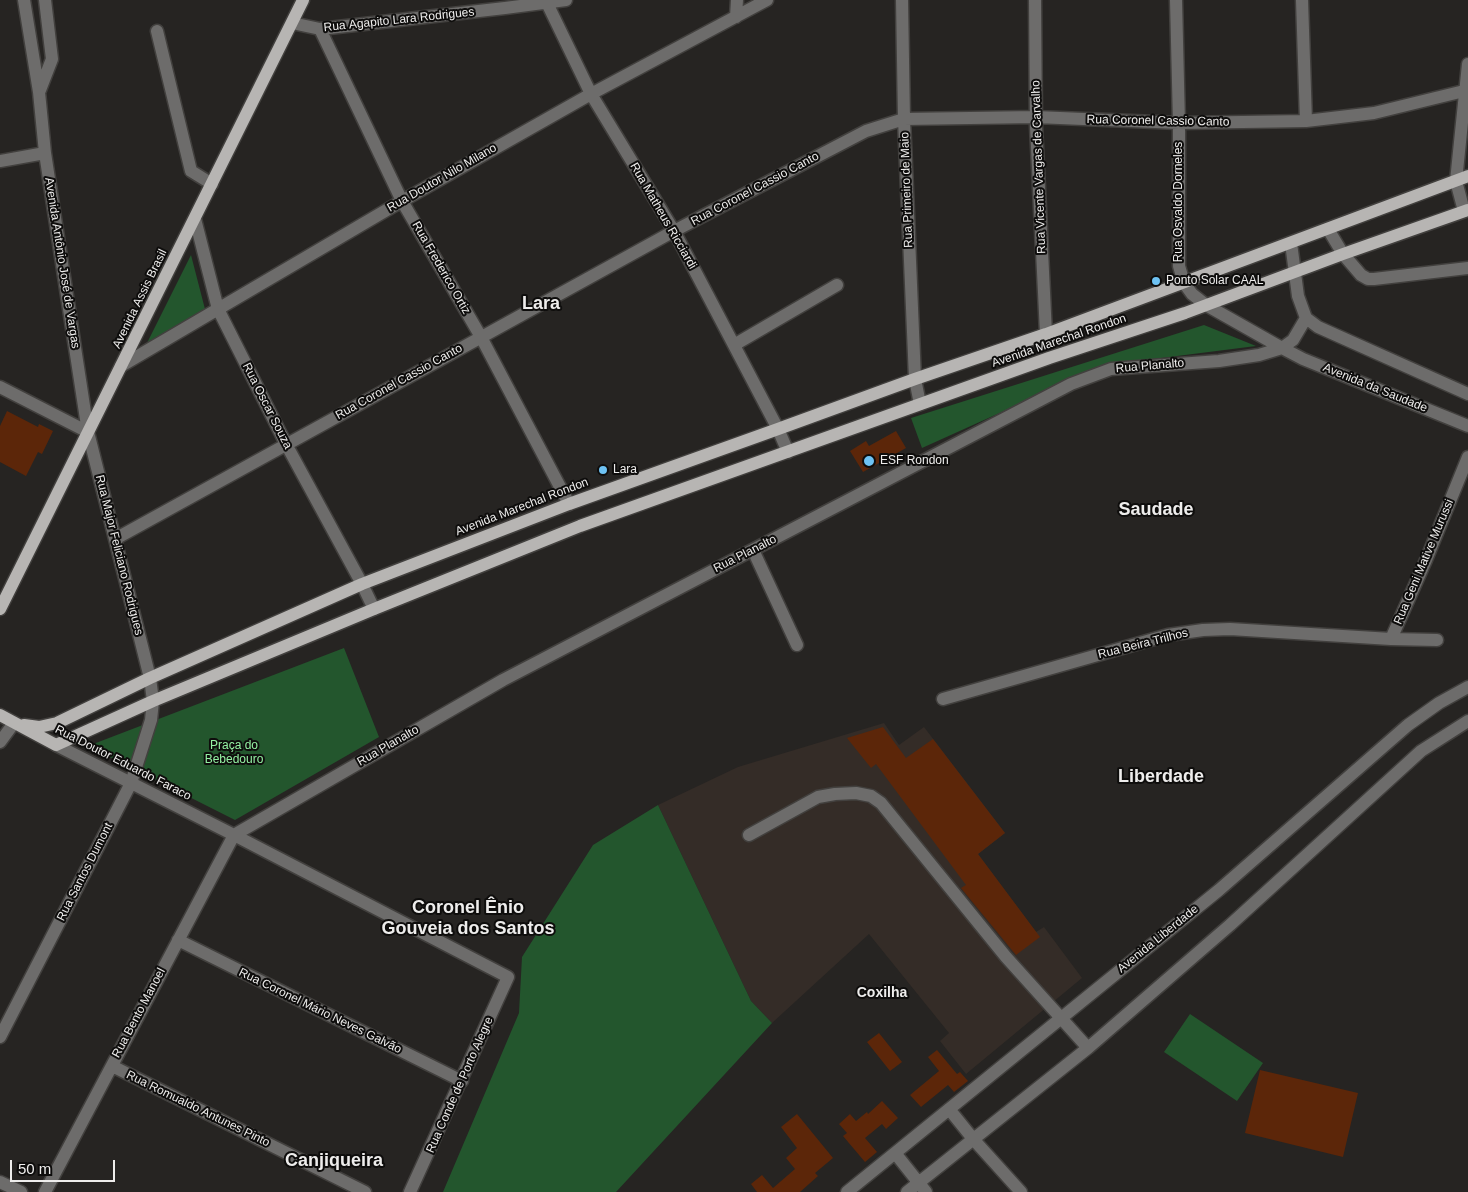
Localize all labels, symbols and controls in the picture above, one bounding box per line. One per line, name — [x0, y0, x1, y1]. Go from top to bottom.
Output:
street label: Rua Agapito Lara Rodrigues — [323, 5, 475, 35]
street label: Rua Vicente Vargas de Carvalho — [1029, 80, 1049, 254]
street label: Rua Coronel Cassio Canto — [1087, 113, 1229, 129]
street label: Rua Primeiro de Maio — [898, 132, 916, 248]
street label: Rua Doutor Nilo Milano — [385, 141, 499, 215]
street label: Rua Osvaldo Dorneles — [1172, 142, 1186, 262]
street label: Rua Coronel Cassio Canto — [689, 149, 821, 229]
street label: Rua Matheus Ricciardi — [627, 160, 699, 272]
street label: Avenida Antônio José de Vargas — [41, 176, 83, 350]
street label: Rua Frederico Ortiz — [409, 219, 473, 317]
street label: Avenida Assis Brasil — [110, 247, 170, 351]
place label: Ponto Solar CAAL — [1166, 274, 1263, 288]
marker: Ponto Solar CAAL — [1150, 275, 1162, 287]
district label: Lara — [522, 293, 560, 315]
street label: Avenida Marechal Rondon — [990, 311, 1128, 371]
street label: Rua Coronel Cassio Canto — [333, 341, 465, 423]
street label: Rua Planalto — [1115, 356, 1185, 376]
street label: Avenida da Saudade — [1321, 360, 1429, 416]
street label: Rua Oscar Souza — [239, 361, 295, 451]
marker: ESF Rondon — [862, 454, 876, 468]
place label: ESF Rondon — [880, 454, 949, 468]
place label: Lara — [613, 463, 637, 477]
marker: Lara — [597, 464, 609, 476]
street label: Rua Major Feliciano Rodrigues — [92, 473, 146, 637]
street label: Avenida Marechal Rondon — [454, 475, 590, 539]
street label: Rua Geni Mative Murussi — [1391, 497, 1457, 627]
district label: Saudade — [1118, 499, 1194, 521]
street label: Rua Planalto — [711, 532, 779, 576]
street label: Rua Beira Trilhos — [1097, 626, 1189, 662]
street label: Rua Doutor Eduardo Faraco — [53, 722, 193, 804]
street label: Rua Planalto — [355, 723, 421, 769]
park label: Praça do Bebedouro — [205, 739, 263, 767]
district label: Liberdade — [1118, 766, 1204, 788]
street label: Rua Santos Dumont — [54, 821, 116, 923]
district label: Coronel Ênio Gouveia dos Santos — [381, 897, 555, 940]
street label: Avenida Liberdade — [1115, 902, 1201, 976]
street label: Rua Coronel Mário Neves Galvão — [236, 965, 404, 1057]
street label: Rua Bento Manoel — [109, 966, 169, 1060]
district label: Coxilha — [857, 985, 907, 1001]
street label: Rua Conde de Porto Alegre — [423, 1015, 497, 1155]
street label: Rua Romualdo Antunes Pinto — [124, 1068, 272, 1150]
scale bar — [12, 1150, 118, 1182]
district label: Canjiqueira — [285, 1150, 383, 1172]
text: 50 m — [18, 1160, 51, 1177]

